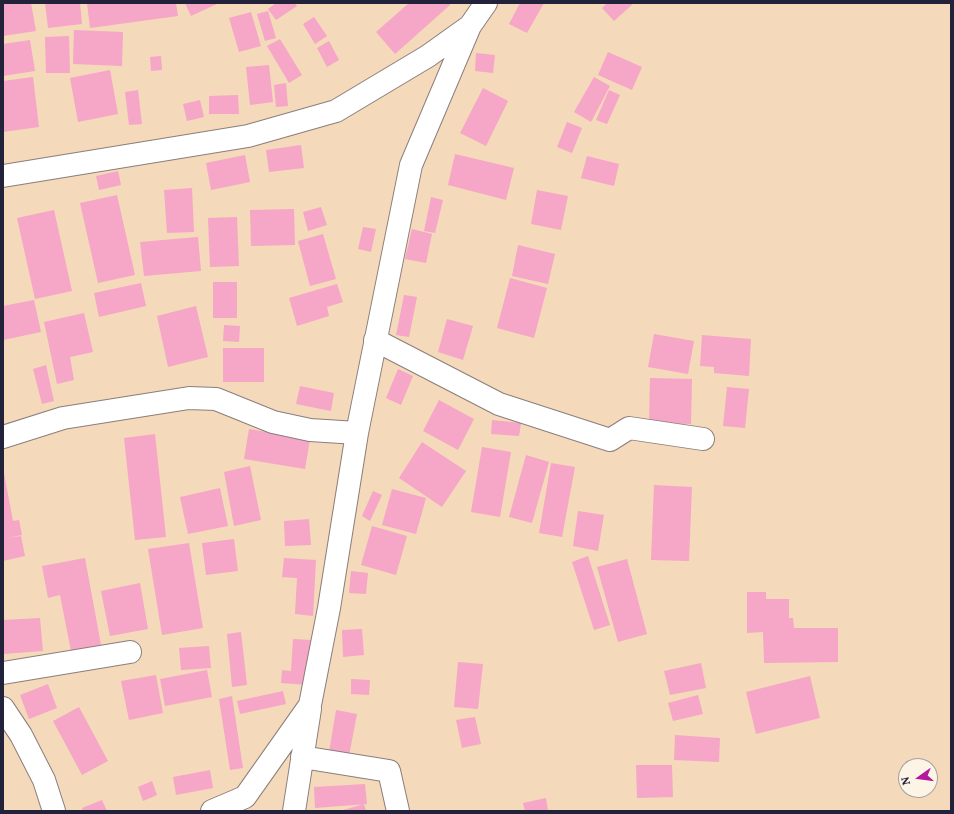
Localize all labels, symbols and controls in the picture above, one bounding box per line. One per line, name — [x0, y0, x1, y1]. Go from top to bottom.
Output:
north arrow — [898, 758, 938, 798]
text: N — [899, 775, 915, 786]

